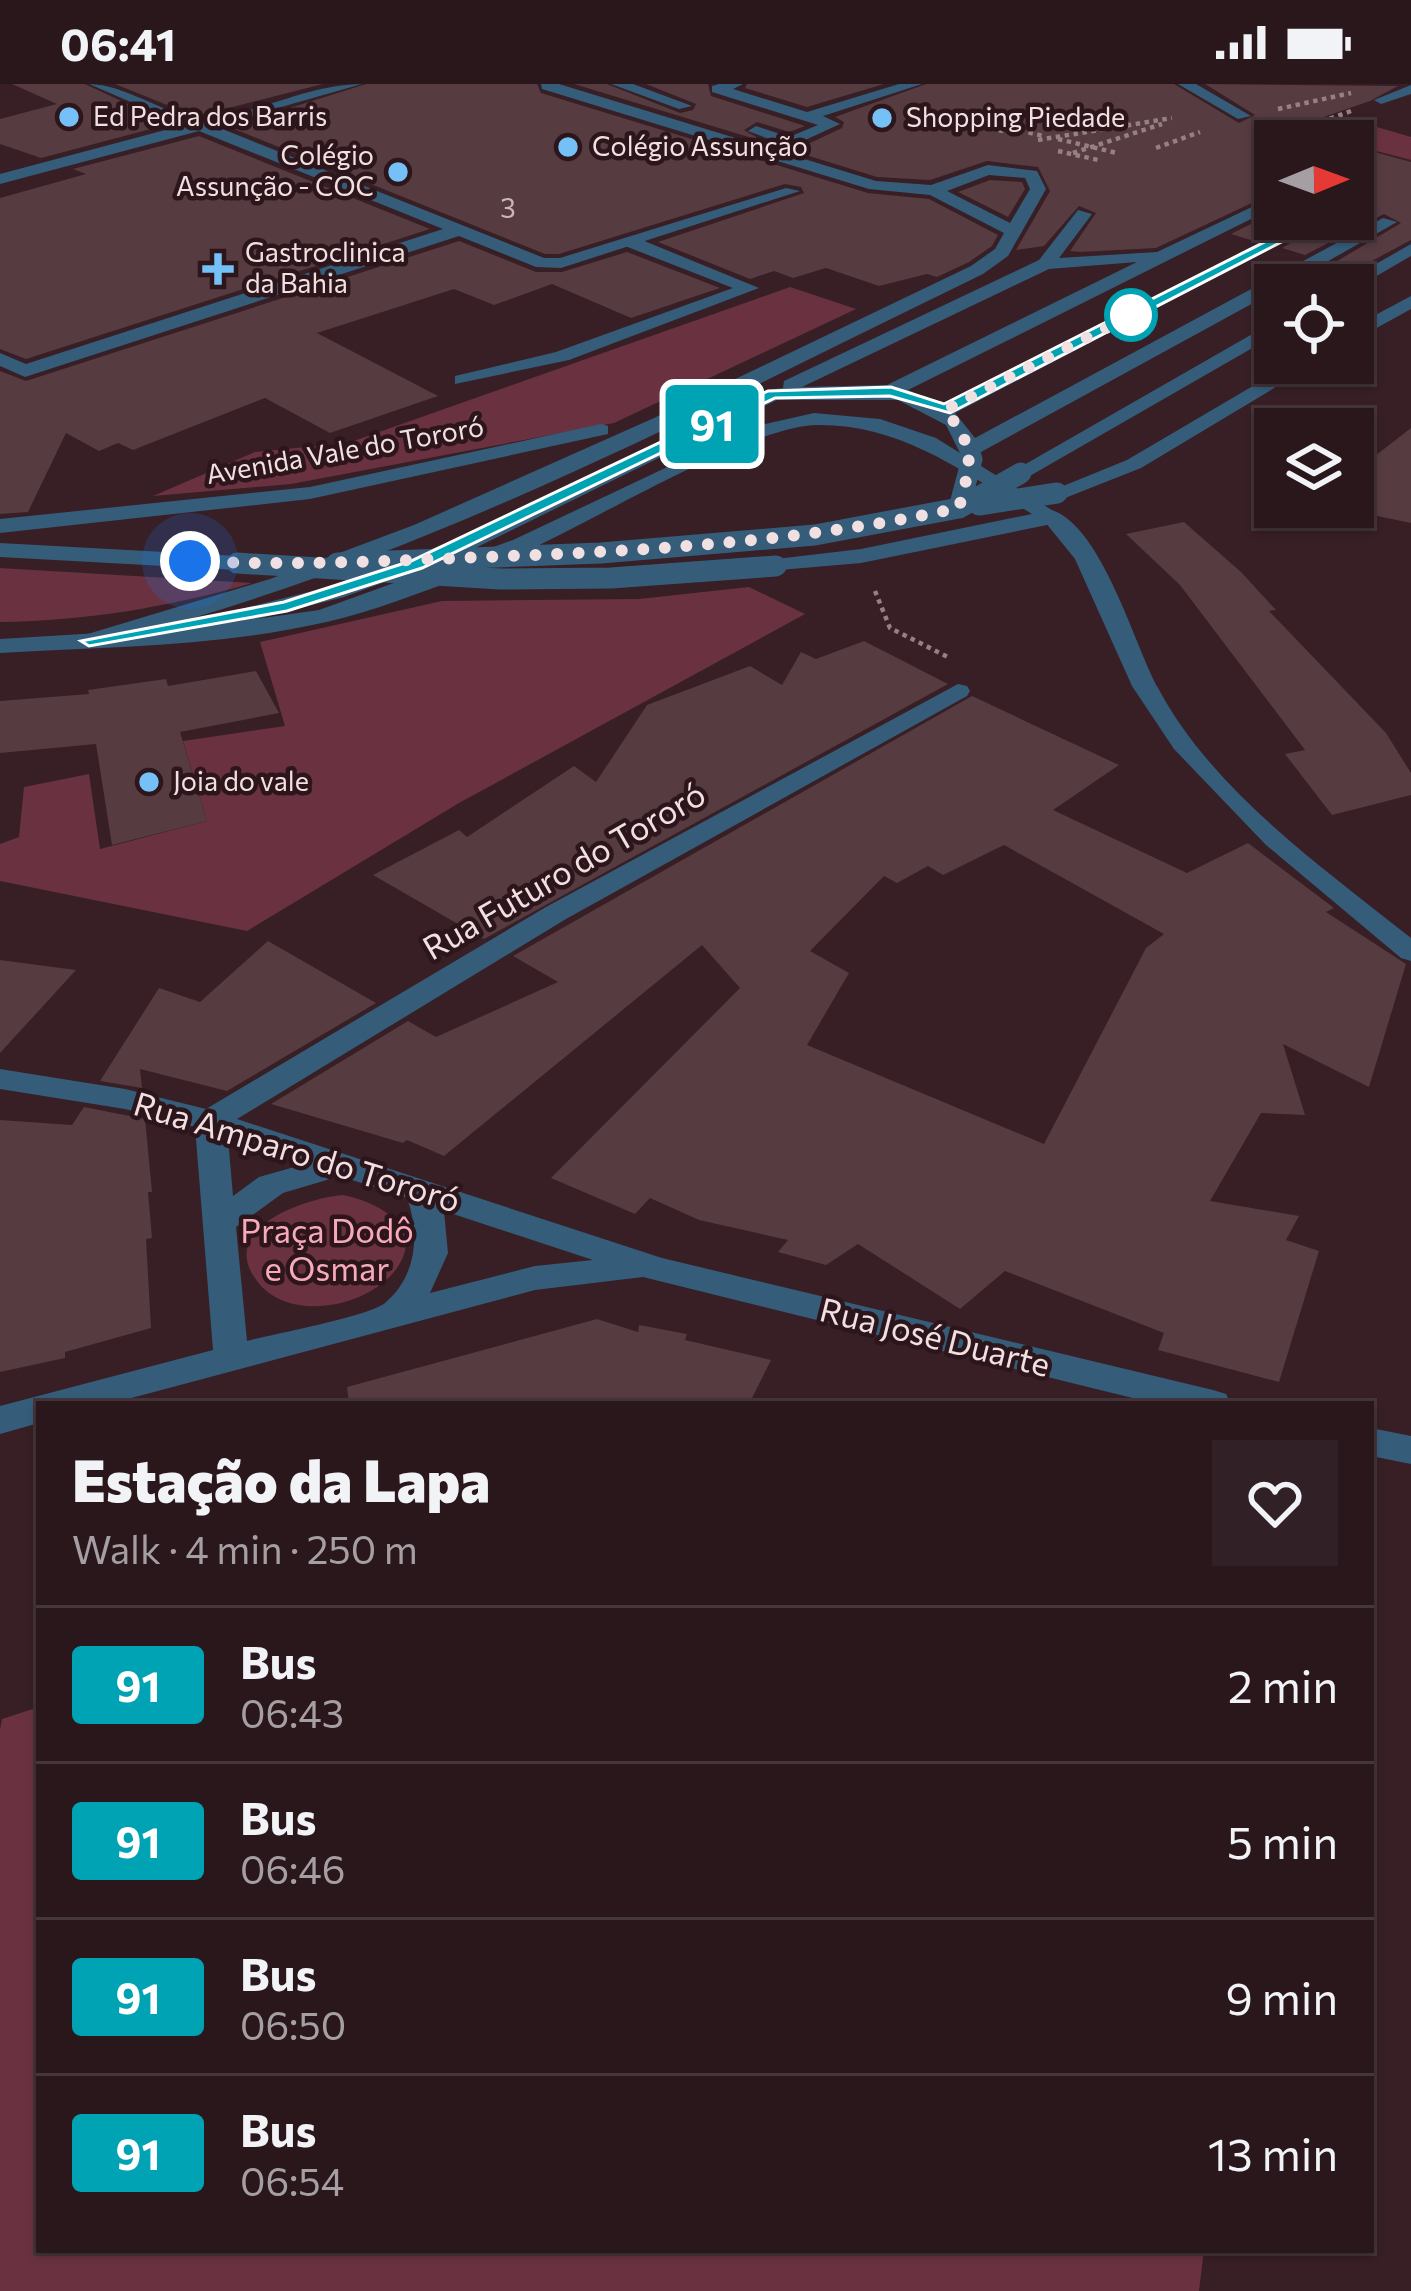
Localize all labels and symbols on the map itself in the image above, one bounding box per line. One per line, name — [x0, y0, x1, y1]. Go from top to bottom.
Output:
place label: Ed Pedra dos Barris — [93, 99, 327, 132]
place label: Shopping Piedade — [906, 100, 1125, 133]
marker: Ed Pedra dos Barris — [56, 104, 82, 130]
marker: Shopping Piedade — [869, 105, 895, 131]
north arrow — [1254, 120, 1374, 240]
place label: Colégio Assunção — [592, 129, 808, 162]
marker: Colégio Assunção — [555, 134, 581, 160]
place label: Colégio Assunção - COC — [176, 138, 374, 202]
marker: Colégio Assunção - COC — [385, 159, 411, 185]
house number: 3 — [500, 191, 516, 224]
place label: Gastroclinica da Bahia — [245, 235, 406, 299]
marker: Gastroclinica da Bahia — [202, 253, 234, 285]
unlabelled marker — [1106, 290, 1156, 340]
line badge: 91 — [658, 385, 766, 463]
street label: Avenida Vale do Tororó — [203, 409, 486, 490]
your location — [160, 531, 220, 591]
place label: Joia do vale — [173, 764, 309, 797]
marker: Joia do vale — [136, 769, 162, 795]
street label: Rua Futuro do Tororó — [415, 772, 712, 967]
street label: Rua Amparo do Tororó — [129, 1081, 466, 1220]
park label: Praça Dodô e Osmar — [240, 1209, 414, 1288]
street label: Rua José Duarte — [816, 1287, 1055, 1384]

